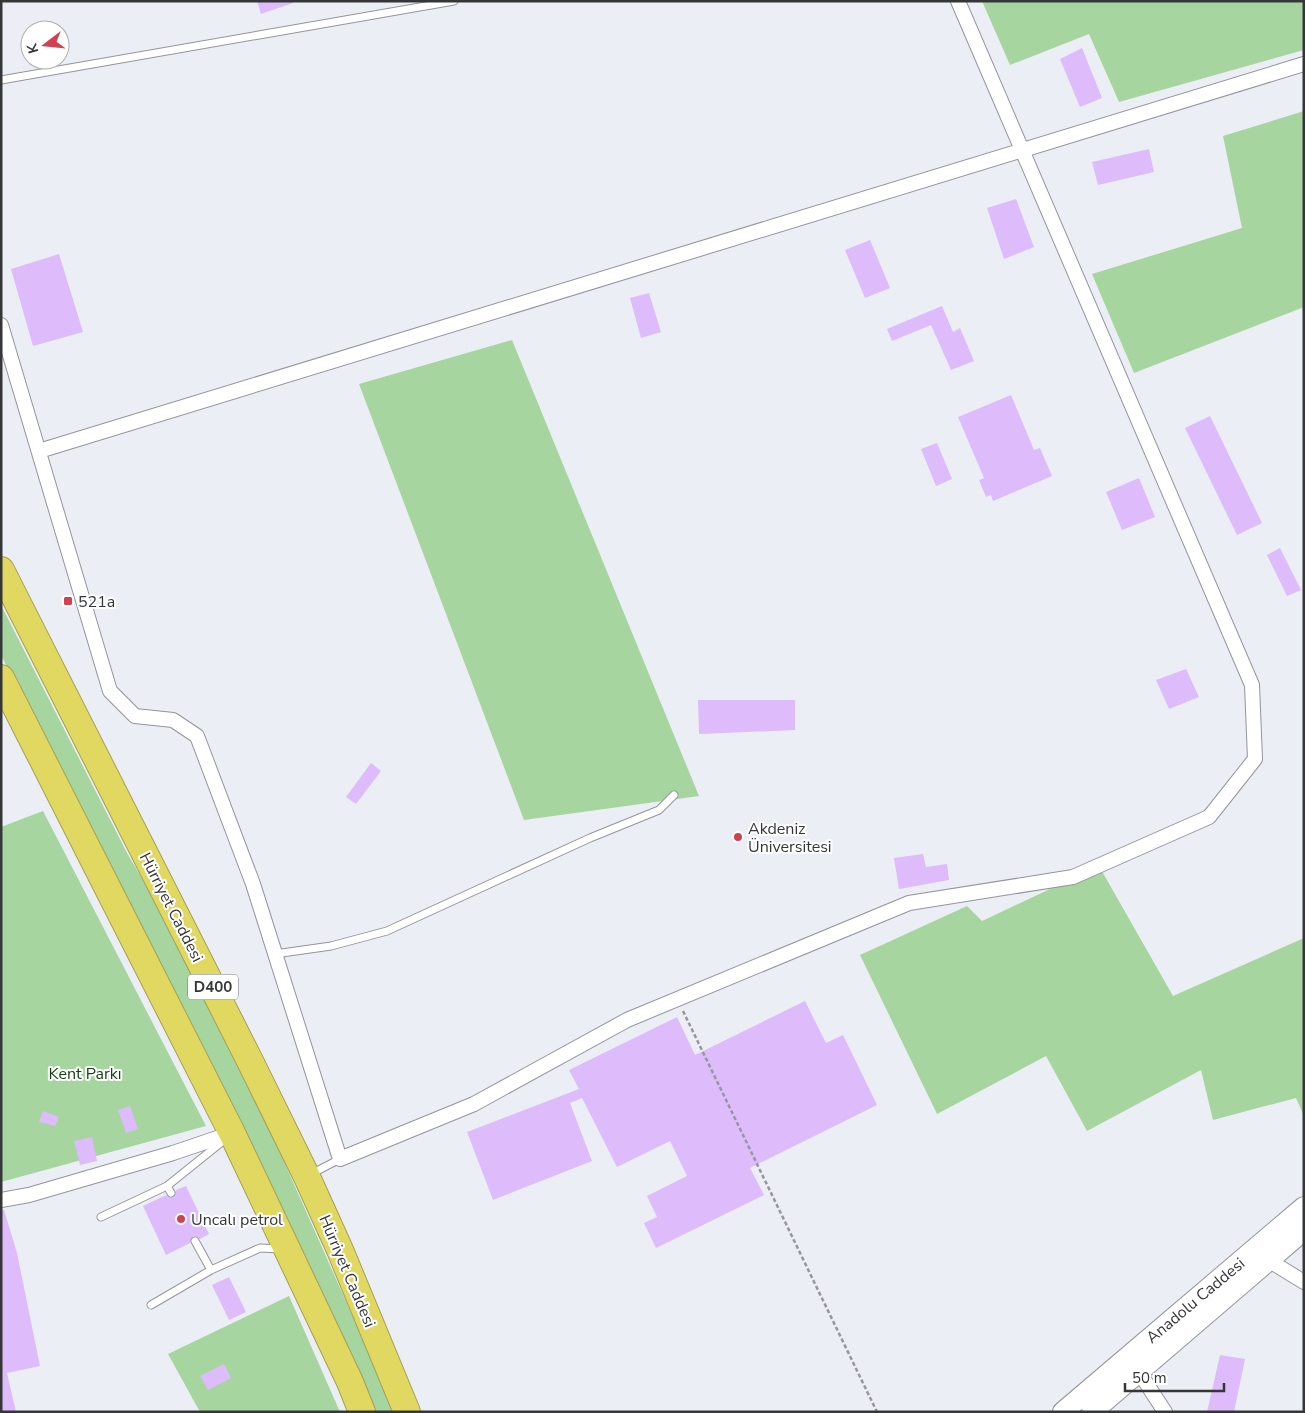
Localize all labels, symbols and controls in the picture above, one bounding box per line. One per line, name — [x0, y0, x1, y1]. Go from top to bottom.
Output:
north arrow — [20, 20, 70, 70]
text: K — [22, 41, 43, 56]
place label: 521a — [78, 591, 115, 613]
marker: 521a — [62, 595, 74, 607]
place label: Akdeniz Üniversitesi — [748, 818, 832, 858]
marker: Akdeniz Üniversitesi — [732, 831, 744, 843]
street label: Hürriyet Caddesi — [134, 849, 208, 966]
road number: D400 — [188, 974, 238, 1000]
park label: Kent Parkı — [49, 1063, 121, 1085]
place label: Uncalı petrol — [191, 1209, 283, 1231]
street label: Hürriyet Caddesi — [313, 1212, 381, 1331]
marker: Uncalı petrol — [175, 1213, 187, 1225]
street label: Anadolu Caddesi — [1142, 1253, 1250, 1349]
scale bar — [1125, 1360, 1224, 1392]
text: 50 m — [1132, 1368, 1167, 1388]

